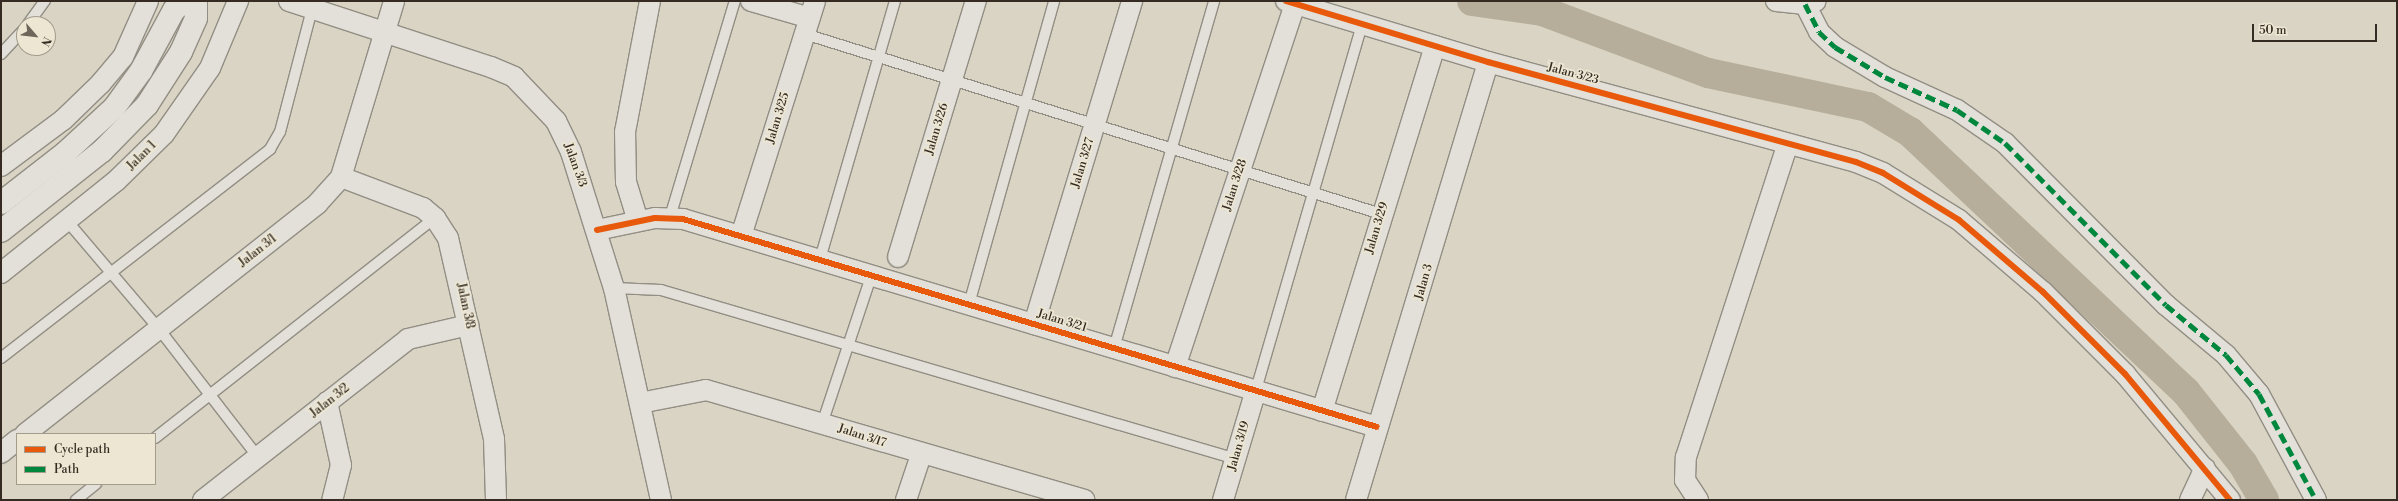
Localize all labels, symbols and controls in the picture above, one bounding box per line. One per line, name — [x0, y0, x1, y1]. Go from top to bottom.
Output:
north arrow — [16, 16, 56, 56]
scale bar — [2254, 16, 2379, 42]
text: 50 m — [2259, 23, 2287, 38]
text: N — [37, 34, 54, 48]
street label: Jalan 3/23 — [1546, 60, 1600, 88]
street label: Jalan 3/25 — [763, 91, 793, 145]
street label: Jalan 3/26 — [922, 101, 952, 157]
street label: Jalan 3/27 — [1068, 136, 1098, 190]
street label: Jalan 1 — [124, 138, 160, 174]
street label: Jalan 3/3 — [560, 141, 590, 189]
street label: Jalan 3/28 — [1220, 157, 1250, 213]
street label: Jalan 3/29 — [1362, 200, 1392, 256]
street label: Jalan 3/1 — [236, 232, 280, 270]
street label: Jalan 3 — [1412, 262, 1436, 302]
street label: Jalan 3/8 — [453, 282, 477, 330]
street label: Jalan 3/21 — [1035, 307, 1089, 335]
street label: Jalan 3/2 — [307, 381, 353, 421]
street label: Jalan 3/19 — [1225, 419, 1253, 473]
street label: Jalan 3/17 — [836, 421, 888, 451]
legend — [16, 433, 156, 485]
text: Cycle path — [54, 442, 110, 457]
text: Path — [54, 462, 79, 477]

